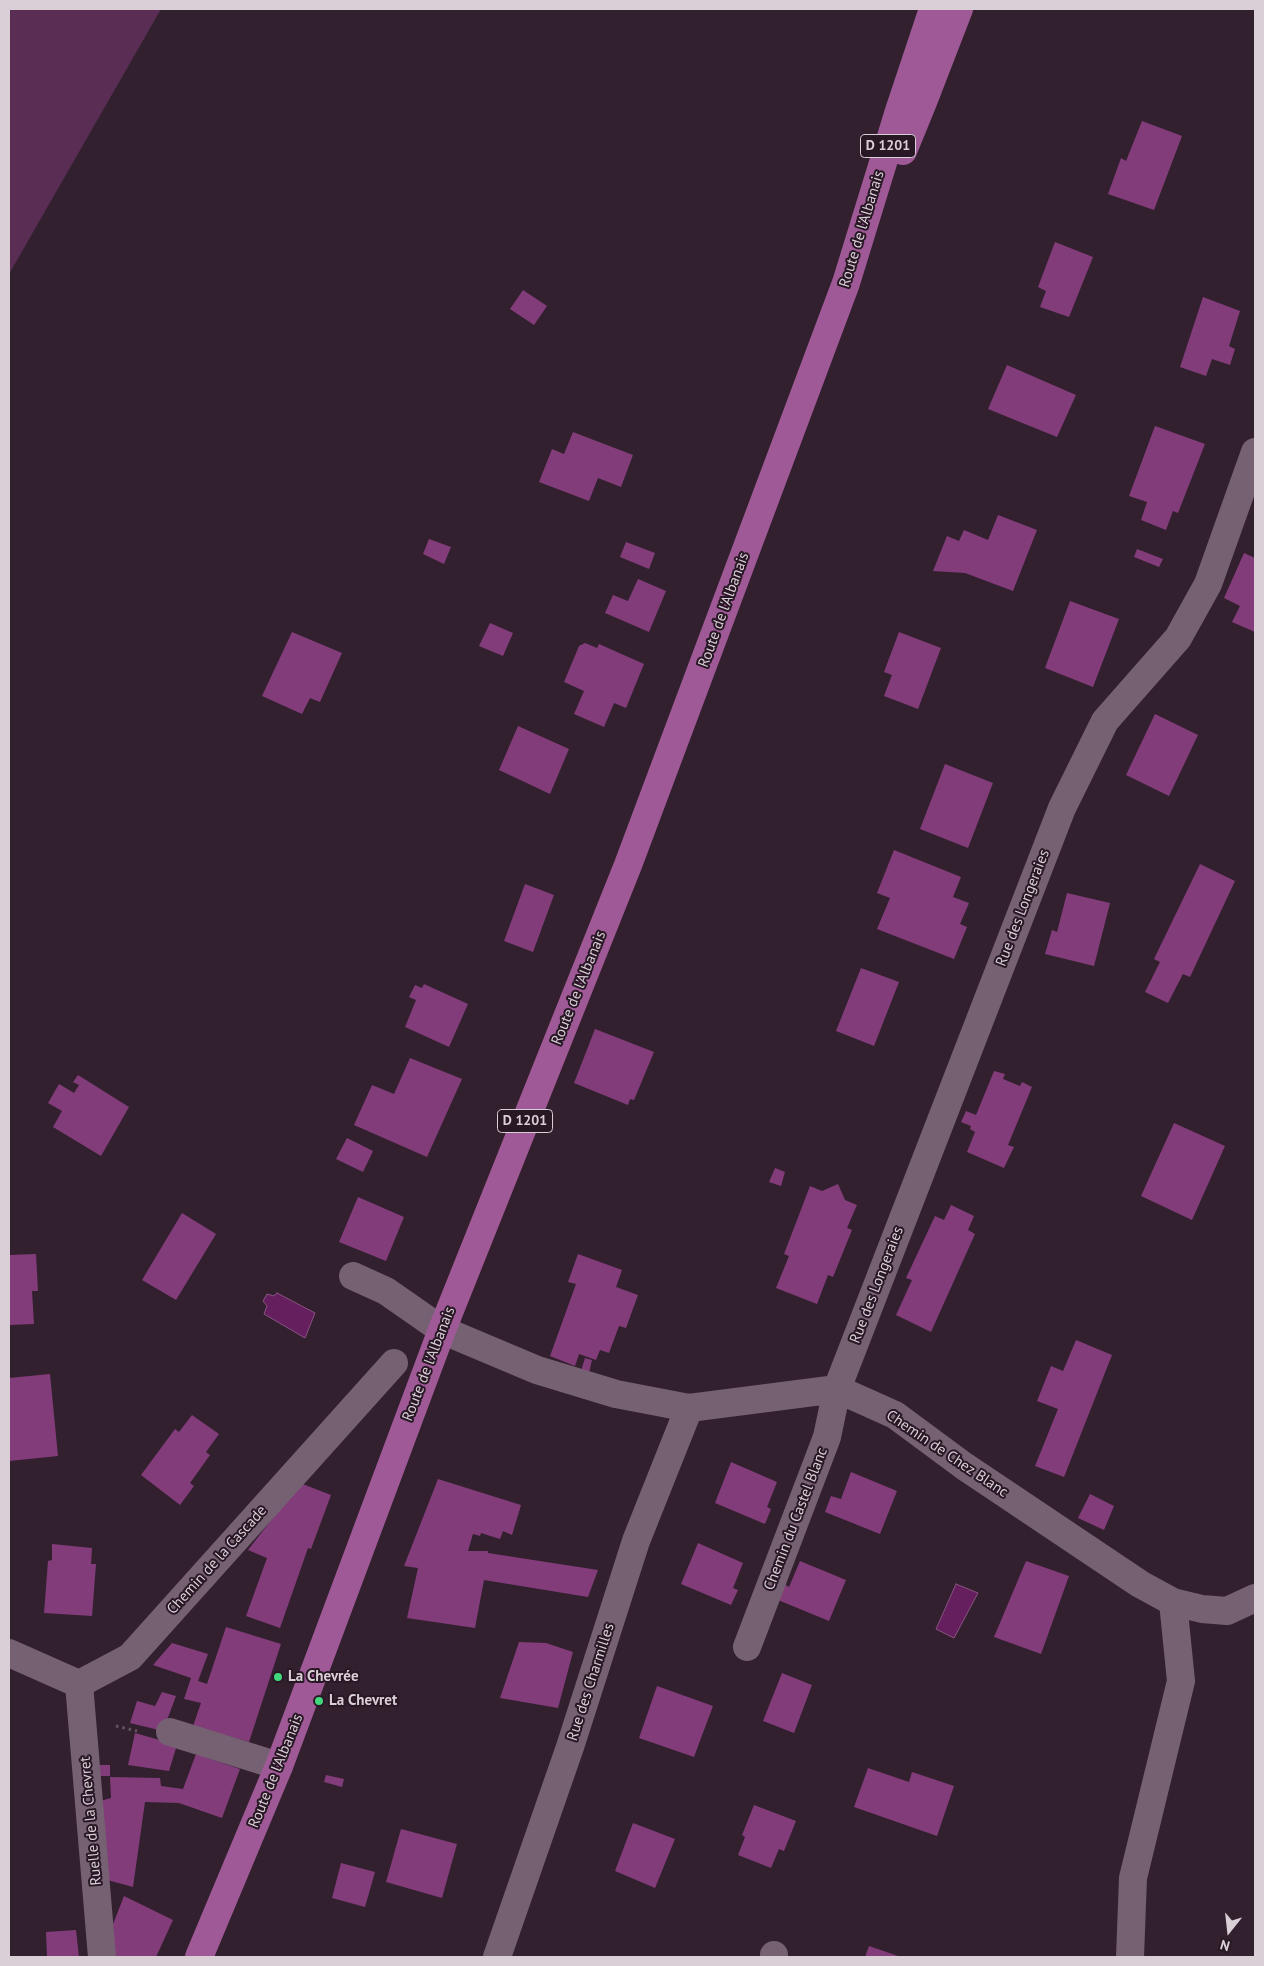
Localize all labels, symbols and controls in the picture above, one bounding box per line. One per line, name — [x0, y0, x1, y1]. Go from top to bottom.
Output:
road number: D 1201 — [860, 134, 916, 158]
street label: Route de l'Albanais — [836, 168, 888, 290]
street label: Route de l'Albanais — [695, 550, 753, 670]
street label: Rue des Longeraies — [992, 847, 1054, 969]
street label: Route de l'Albanais — [548, 929, 610, 1047]
road number: D 1201 — [498, 1110, 552, 1132]
street label: Rue des Longeraies — [846, 1224, 908, 1346]
street label: Route de l'Albanais — [399, 1304, 459, 1424]
street label: Chemin de Chez Blanc — [883, 1407, 1011, 1501]
street label: Chemin du Castel Blanc — [760, 1445, 832, 1593]
street label: Chemin de la Cascade — [163, 1502, 271, 1618]
street label: Rue des Charmilles — [563, 1621, 619, 1743]
place label: La Chevrée — [288, 1668, 358, 1686]
marker: La Chevrée — [272, 1671, 284, 1683]
place label: La Chevret — [329, 1692, 397, 1710]
marker: La Chevret — [313, 1695, 325, 1707]
street label: Route de l'Albanais — [245, 1712, 307, 1830]
street label: Ruelle de la Chevret — [76, 1756, 106, 1886]
north arrow — [1204, 1906, 1254, 1956]
text: N — [1218, 1936, 1232, 1955]

